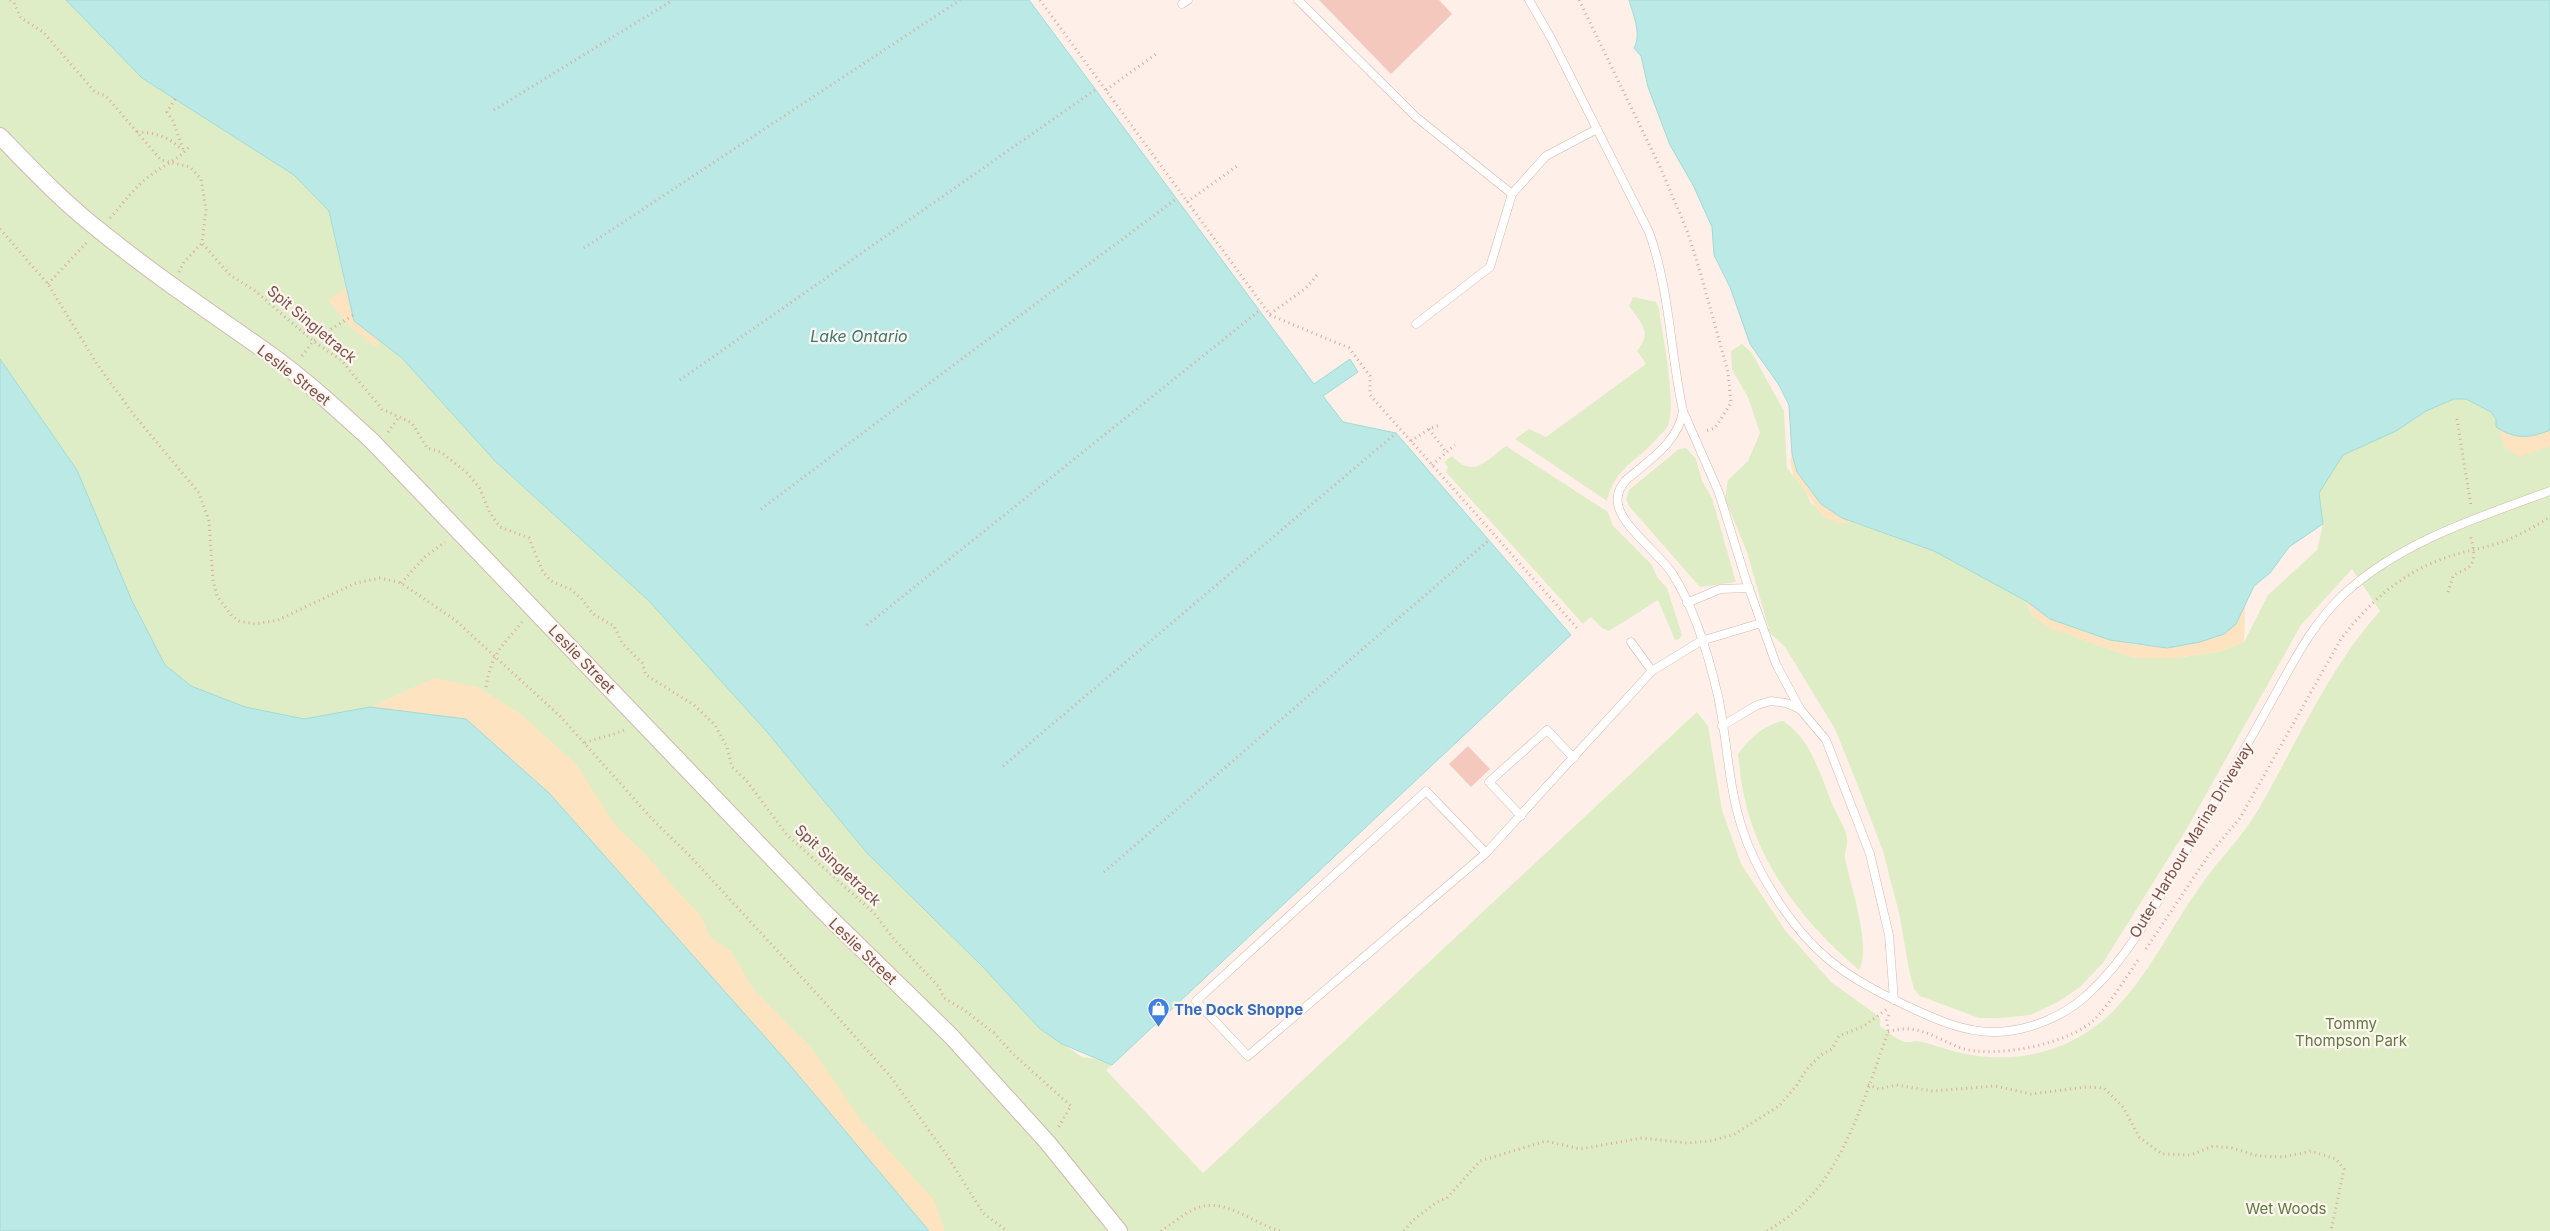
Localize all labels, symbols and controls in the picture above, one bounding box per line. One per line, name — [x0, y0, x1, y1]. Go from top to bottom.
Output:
street label: Spit Singletrack — [263, 281, 361, 367]
water label: Lake Ontario — [810, 326, 908, 346]
street label: Leslie Street — [254, 341, 334, 410]
street label: Leslie Street — [545, 621, 619, 697]
street label: Outer Harbour Marina Driveway — [2125, 738, 2257, 941]
street label: Spit Singletrack — [791, 820, 886, 910]
street label: Leslie Street — [825, 914, 901, 988]
shop icon: The Dock Shoppe — [1146, 997, 1170, 1028]
place label: The Dock Shoppe — [1174, 1000, 1303, 1019]
park label: Tommy Thompson Park — [2295, 1014, 2408, 1050]
park label: Wet Woods — [2246, 1199, 2327, 1218]

